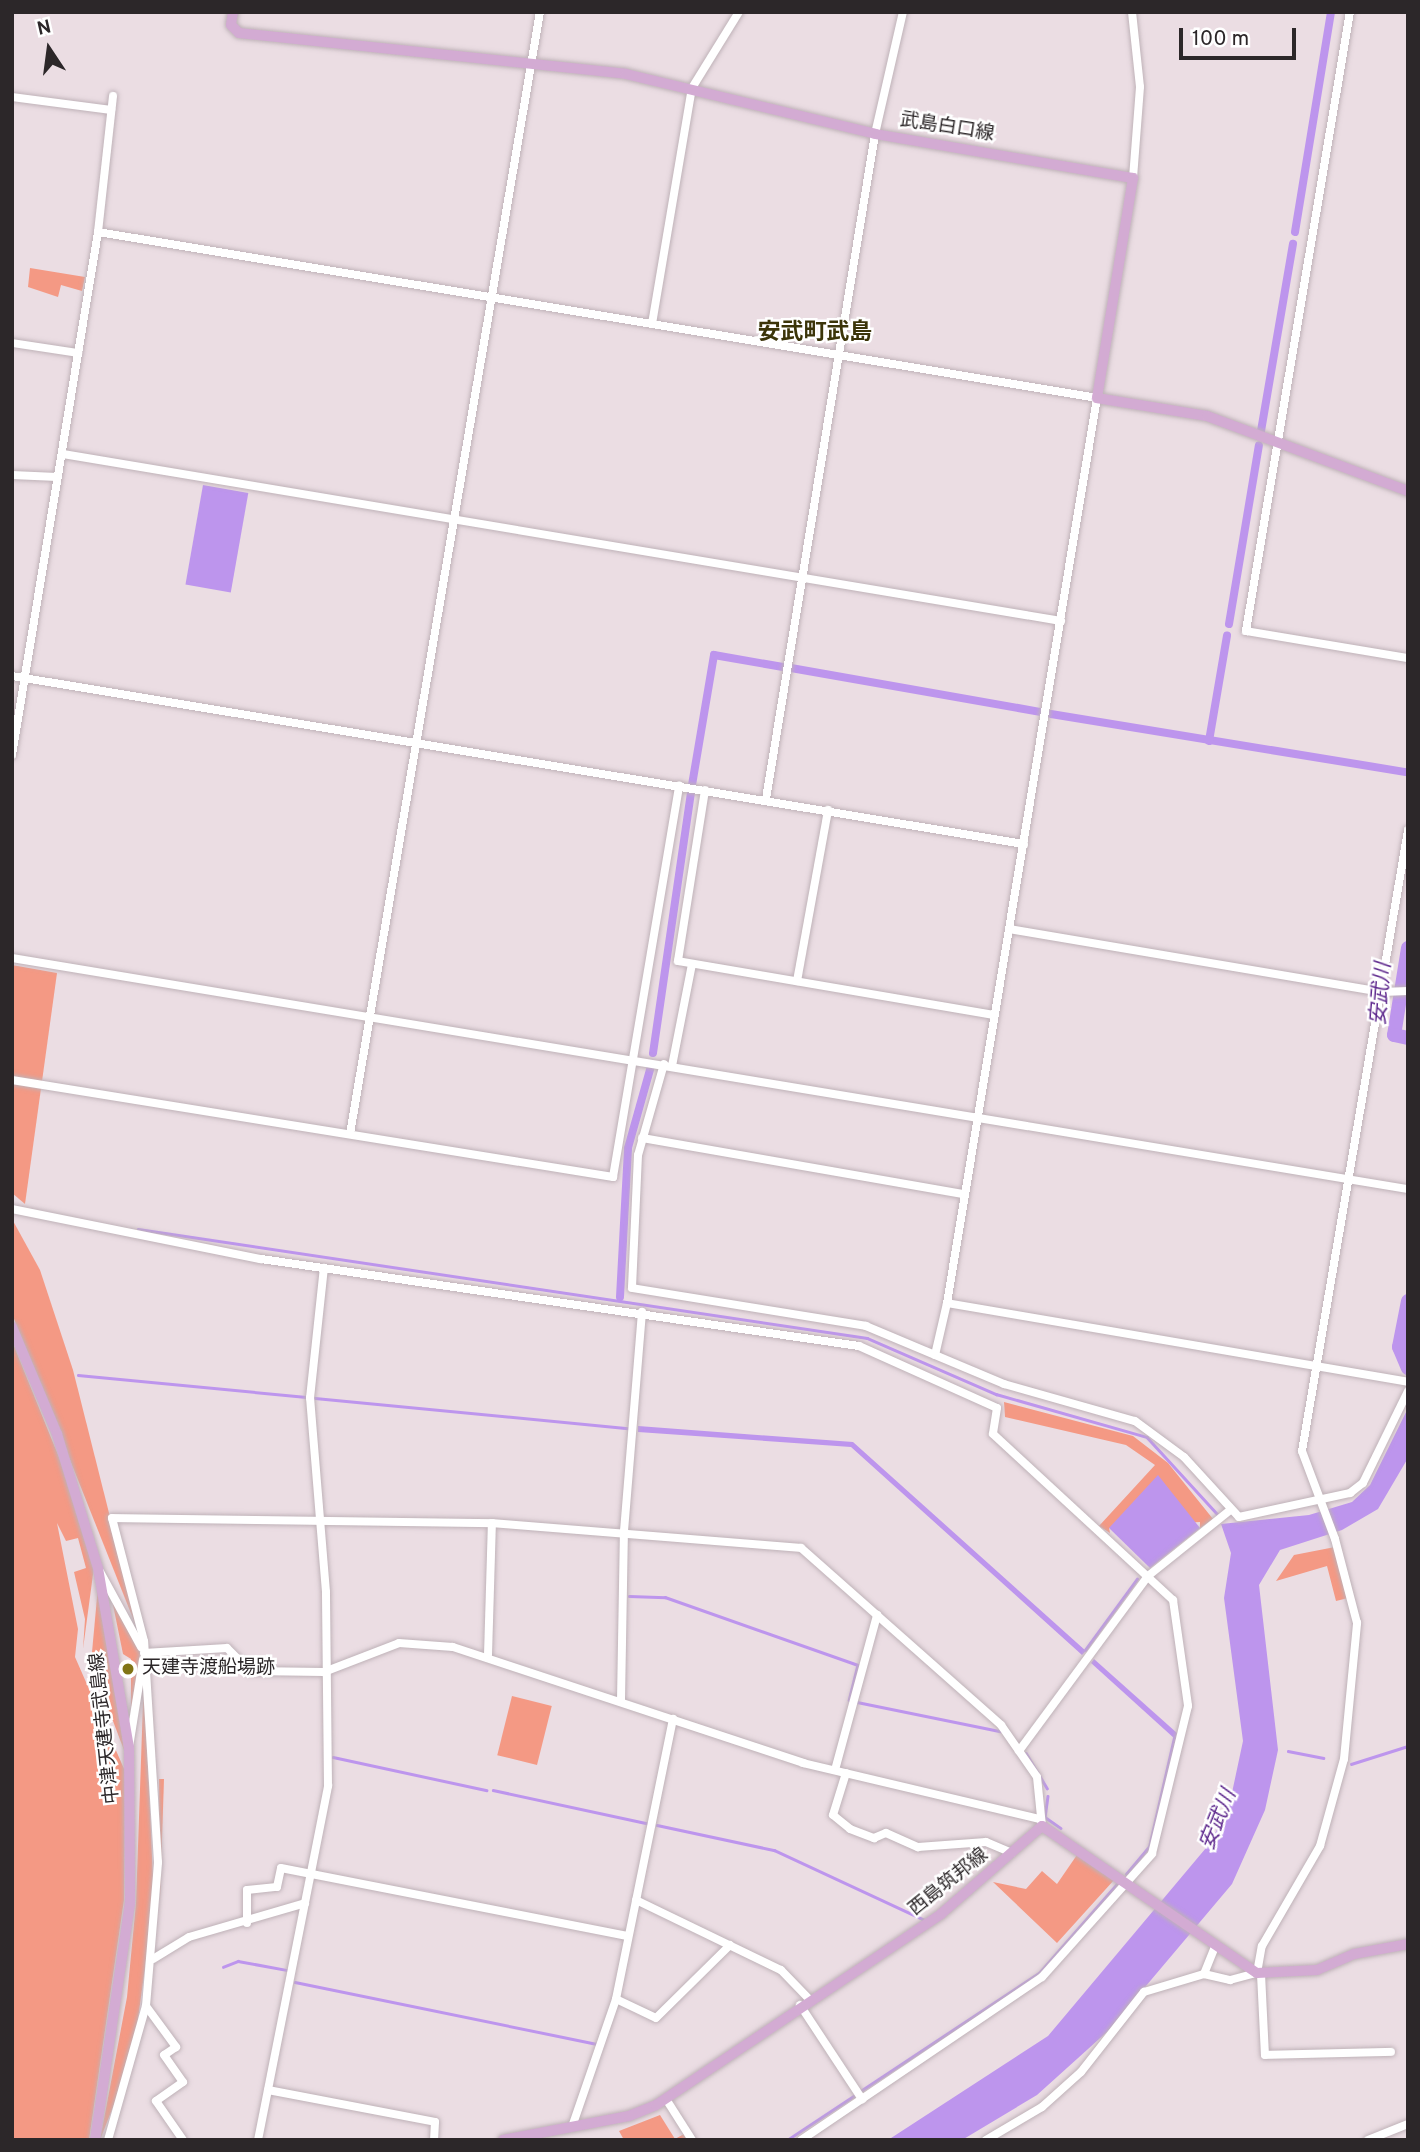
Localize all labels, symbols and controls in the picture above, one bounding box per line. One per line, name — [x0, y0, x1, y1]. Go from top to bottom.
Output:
north arrow — [14, 14, 84, 84]
scale bar — [1182, 14, 1299, 58]
text: N — [35, 15, 54, 42]
text: 100 m — [1192, 26, 1249, 53]
street label: 武島白口線 — [898, 109, 996, 147]
district label: 安武町武島 — [758, 320, 872, 348]
water label: 安武川 — [1367, 962, 1397, 1026]
street label: 中津天建寺武島線 — [87, 1651, 125, 1805]
place label: 天建寺渡船場跡 — [142, 1658, 275, 1680]
marker: 天建寺渡船場跡 — [120, 1661, 136, 1677]
water label: 安武川 — [1196, 1786, 1242, 1854]
street label: 西島筑邦線 — [905, 1844, 993, 1922]

